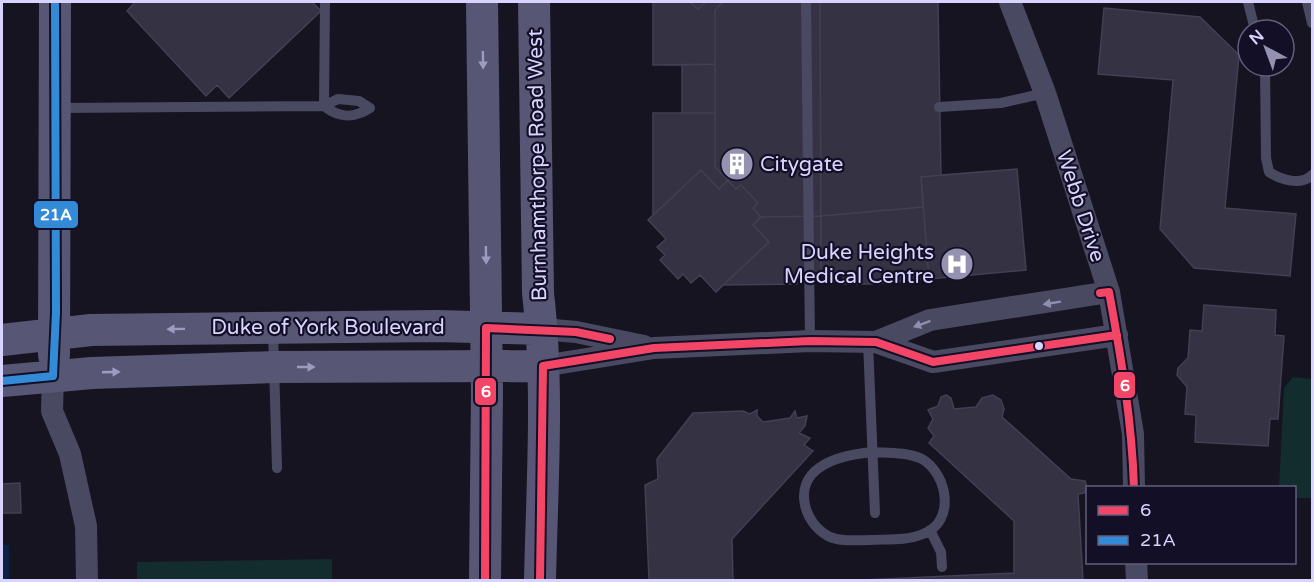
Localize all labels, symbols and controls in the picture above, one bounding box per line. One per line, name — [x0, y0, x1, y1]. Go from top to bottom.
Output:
north arrow — [1236, 18, 1296, 78]
text: N — [1245, 26, 1268, 49]
street label: Burnhamthorpe Road West — [523, 29, 552, 301]
one-way arrow — [478, 50, 488, 69]
building icon: Citygate — [719, 146, 755, 182]
street label: Webb Drive — [1051, 147, 1110, 265]
place label: Citygate — [760, 152, 844, 177]
line badge: 21A — [33, 200, 79, 229]
text: 21A — [40, 205, 72, 225]
place label: Duke Heights Medical Centre — [784, 240, 934, 289]
one-way arrow — [481, 245, 490, 264]
hospital icon: Duke Heights Medical Centre — [939, 246, 975, 282]
one-way arrow — [1042, 298, 1061, 307]
street label: Duke of York Boulevard — [211, 315, 445, 340]
one-way arrow — [912, 319, 930, 329]
one-way arrow — [166, 324, 185, 333]
unlabelled marker — [1033, 340, 1045, 352]
one-way arrow — [297, 362, 316, 372]
one-way arrow — [102, 368, 121, 377]
line badge: 6 — [1113, 371, 1136, 399]
text: 6 — [1120, 376, 1130, 396]
line badge: 6 — [474, 377, 497, 406]
text: 6 — [481, 382, 491, 402]
legend — [1086, 486, 1296, 564]
text: 6 — [1140, 499, 1151, 521]
text: 21A — [1140, 529, 1176, 551]

